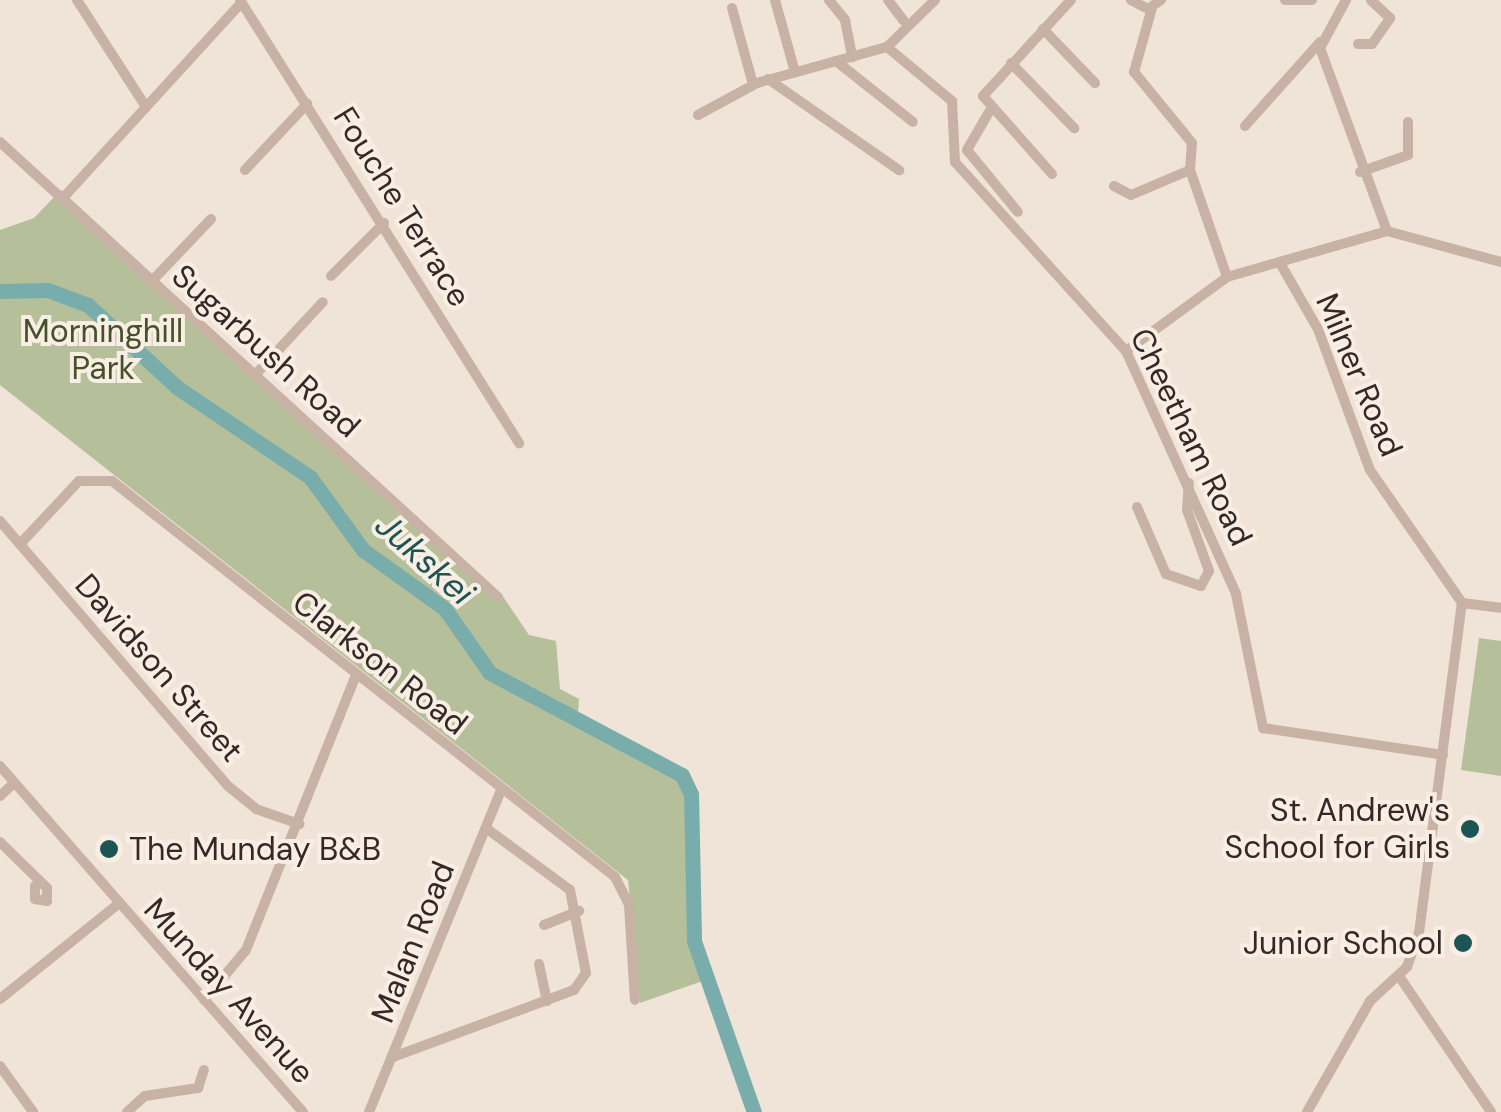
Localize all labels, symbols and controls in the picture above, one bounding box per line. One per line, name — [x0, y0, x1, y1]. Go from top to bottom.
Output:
street label: Fouche Terrace — [325, 100, 479, 314]
street label: Sugarbush Road — [164, 256, 368, 446]
street label: Milner Road — [1308, 288, 1410, 462]
park label: Morninghill Park — [23, 313, 183, 388]
street label: Cheetham Road — [1122, 322, 1260, 552]
water label: Jukskei — [367, 504, 483, 614]
street label: Davidson Street — [67, 566, 251, 770]
street label: Clarkson Road — [285, 583, 475, 743]
place label: St. Andrew's School for Girls — [1225, 792, 1450, 867]
marker: St. Andrew's School for Girls — [1459, 818, 1481, 840]
place label: The Munday B&B — [129, 830, 381, 868]
marker: The Munday B&B — [98, 838, 120, 860]
street label: Malan Road — [363, 856, 463, 1028]
street label: Munday Avenue — [136, 891, 322, 1091]
place label: Junior School — [1243, 924, 1443, 962]
marker: Junior School — [1452, 932, 1474, 954]

